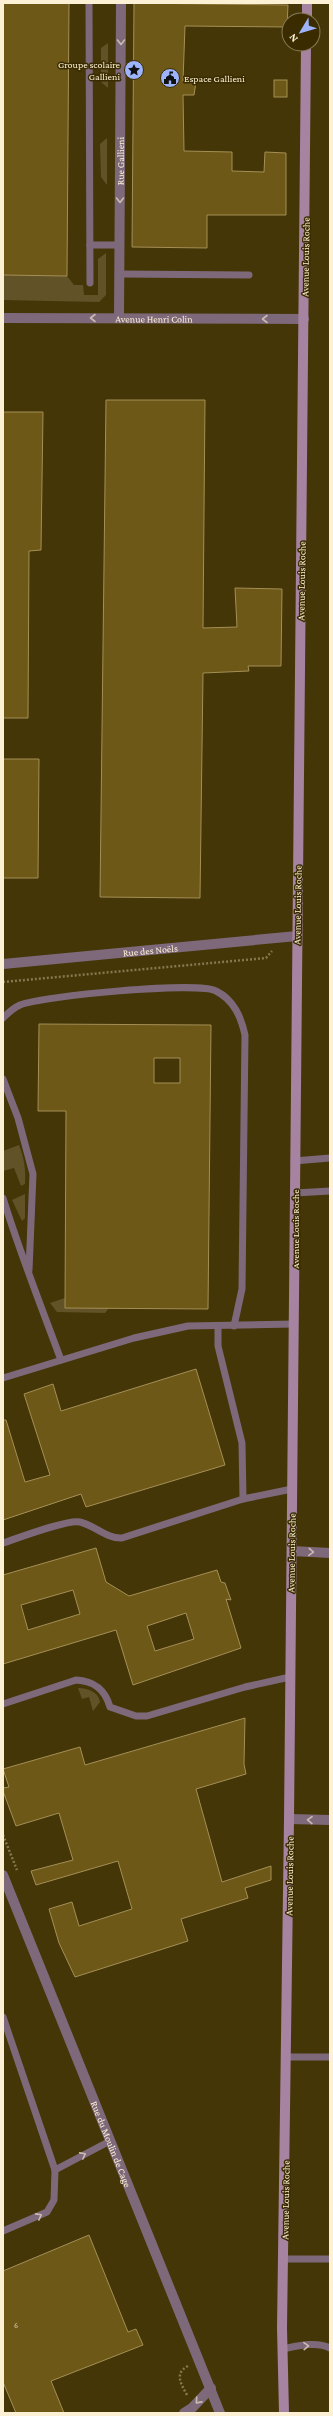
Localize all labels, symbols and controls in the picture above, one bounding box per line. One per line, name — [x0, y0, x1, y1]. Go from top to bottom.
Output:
north arrow — [281, 12, 321, 52]
text: N — [286, 31, 300, 45]
one-way arrow — [117, 39, 125, 45]
place label: Groupe scolaire Gallieni — [58, 59, 121, 82]
place icon: Groupe scolaire Gallieni — [123, 59, 145, 81]
public building icon: Espace Gallieni — [159, 67, 181, 89]
place label: Espace Gallieni — [184, 73, 245, 84]
street label: Rue Gallieni — [115, 136, 126, 185]
one-way arrow — [116, 197, 124, 203]
street label: Avenue Louis Roche — [299, 217, 312, 297]
street label: Avenue Henri Colin — [115, 313, 193, 325]
one-way arrow — [90, 314, 96, 322]
one-way arrow — [262, 315, 268, 323]
street label: Avenue Louis Roche — [295, 541, 308, 621]
street label: Avenue Louis Roche — [291, 865, 304, 945]
street label: Rue des Noëls — [122, 942, 178, 959]
street label: Avenue Louis Roche — [290, 1189, 301, 1269]
street label: Avenue Louis Roche — [285, 1513, 298, 1593]
one-way arrow — [308, 1547, 314, 1556]
one-way arrow — [307, 1816, 313, 1824]
street label: Avenue Louis Roche — [283, 1836, 296, 1916]
street label: Rue du Moulin de Cage — [89, 2099, 134, 2189]
one-way arrow — [78, 2153, 86, 2160]
street label: Avenue Louis Roche — [279, 2160, 292, 2240]
one-way arrow — [35, 2214, 42, 2221]
house number: 6 — [14, 2321, 18, 2330]
one-way arrow — [303, 2341, 310, 2350]
one-way arrow — [195, 2396, 203, 2404]

